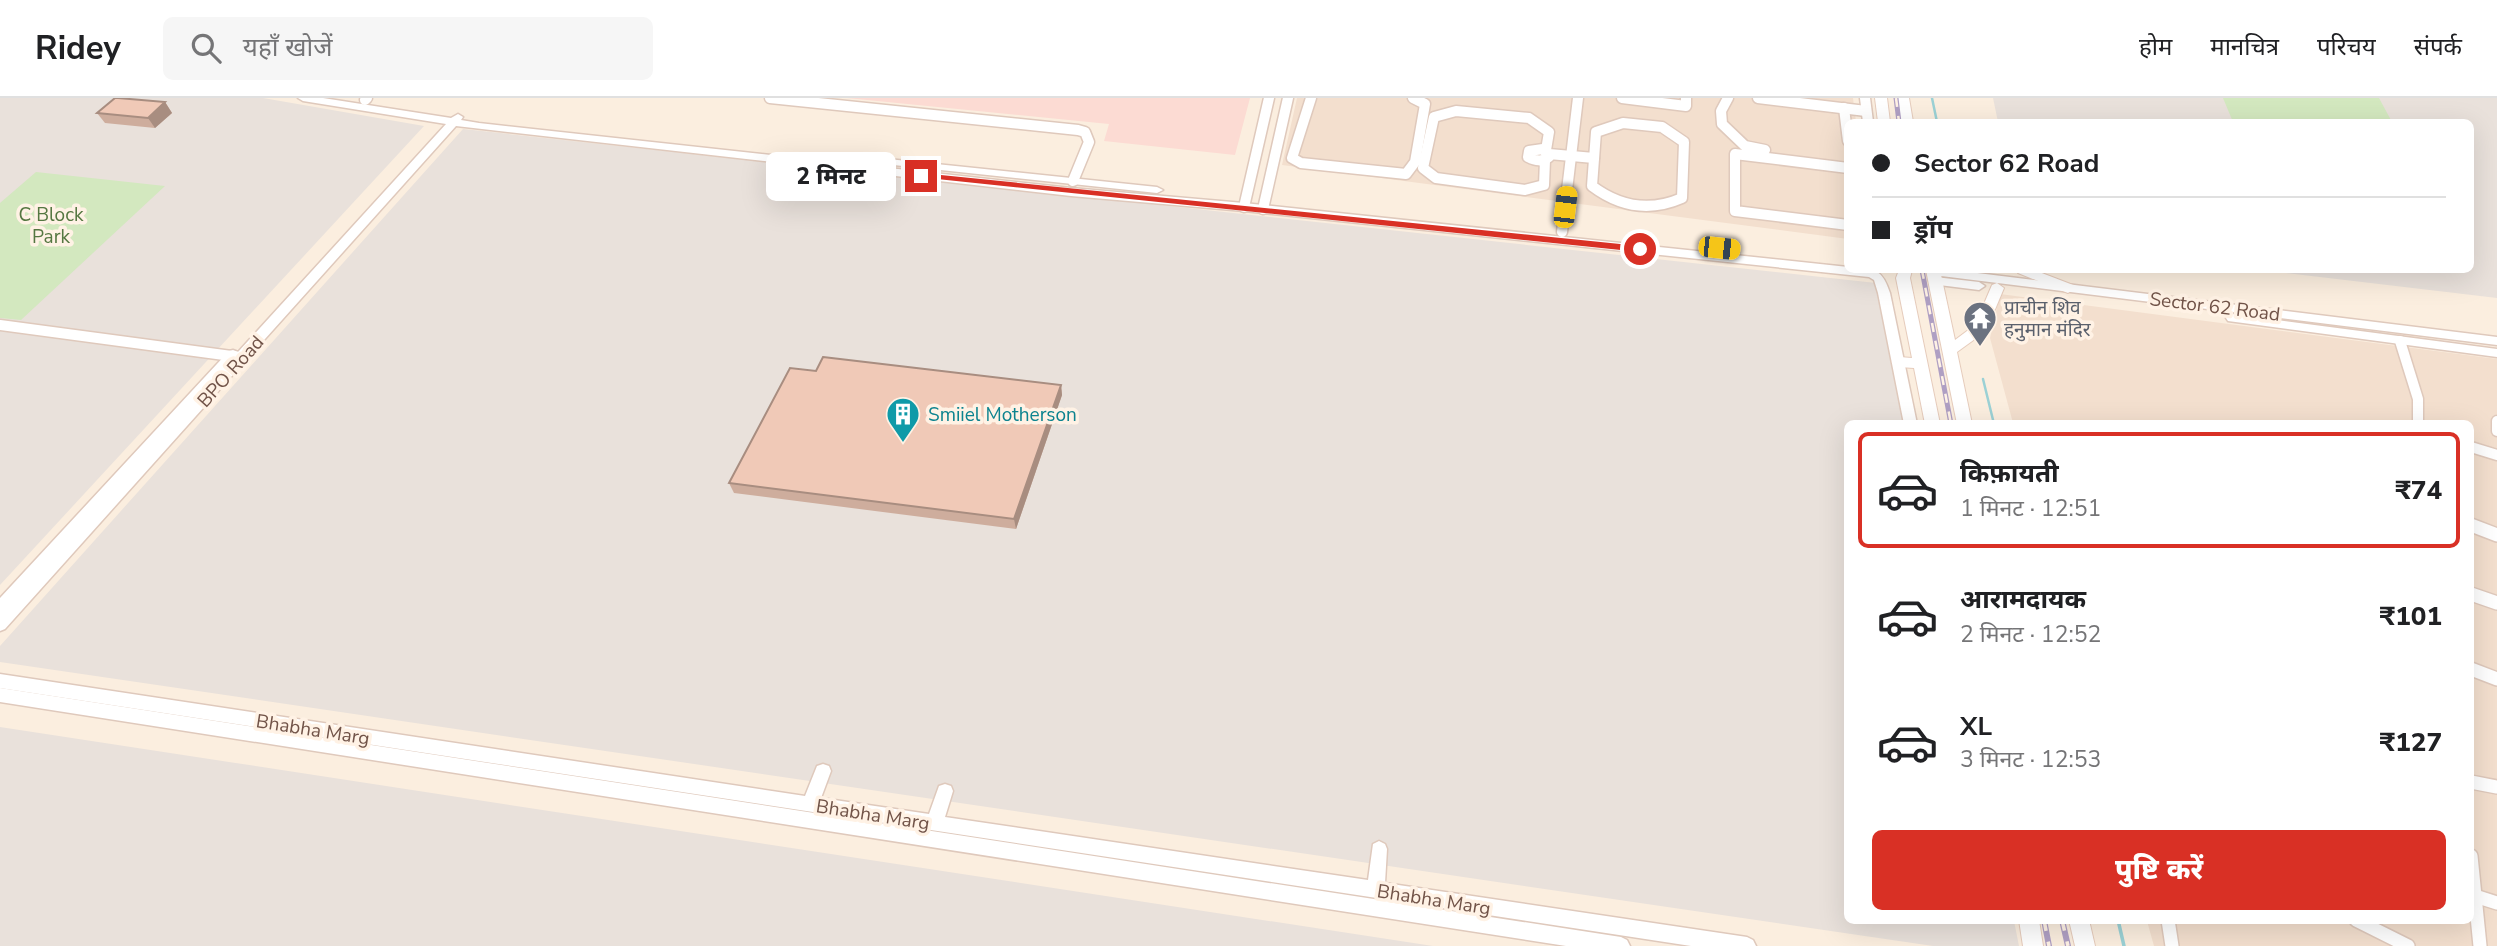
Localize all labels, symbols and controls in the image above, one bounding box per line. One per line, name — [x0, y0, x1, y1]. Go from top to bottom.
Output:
search box — [163, 17, 653, 80]
text: Ridey — [35, 26, 121, 71]
icon: search — [187, 29, 225, 67]
text: यहाँ खोजें — [243, 30, 332, 65]
text: होम — [2139, 31, 2172, 63]
text: मानचित्र — [2210, 31, 2279, 63]
text: परिचय — [2317, 31, 2376, 63]
text: संपर्क — [2414, 31, 2462, 63]
text: Sector 62 Road — [1914, 146, 2099, 181]
callout: 2 मिनट — [767, 152, 897, 200]
route end — [905, 160, 937, 192]
text: 2 मिनट — [796, 161, 866, 192]
car — [1553, 185, 1578, 229]
park label: C Block Park — [19, 202, 84, 250]
text: ड्रॉप — [1914, 212, 1952, 247]
route start — [1624, 233, 1656, 265]
car — [1698, 235, 1741, 261]
street label: Sector 62 Road — [2148, 286, 2282, 328]
place label: प्राचीन शिव हनुमान मंदिर — [2004, 295, 2092, 343]
temple icon: प्राचीन शिव हनुमान मंदिर — [1961, 299, 1999, 348]
street label: BPO Road — [192, 330, 270, 413]
building icon: Smiiel Motherson — [884, 395, 922, 444]
place label: Smiiel Motherson — [928, 402, 1077, 428]
text: किफ़ायती — [1960, 456, 2059, 491]
icon: car — [1876, 459, 1939, 522]
text: ₹74 — [2395, 473, 2442, 508]
text: 1 मिनट · 12:51 — [1960, 493, 2101, 524]
text: आरामदायक — [1960, 582, 2086, 617]
icon: car — [1876, 585, 1939, 648]
text: ₹101 — [2380, 599, 2442, 634]
text: 2 मिनट · 12:52 — [1960, 619, 2101, 650]
street label: Bhabha Marg — [254, 708, 372, 752]
text: XL — [1960, 709, 1992, 744]
icon: car — [1876, 711, 1939, 774]
text: ₹127 — [2380, 725, 2442, 760]
text: 3 मिनट · 12:53 — [1960, 744, 2101, 775]
street label: Bhabha Marg — [814, 793, 932, 837]
button: पुष्टि करें — [1872, 830, 2446, 910]
street label: Bhabha Marg — [1375, 878, 1493, 922]

